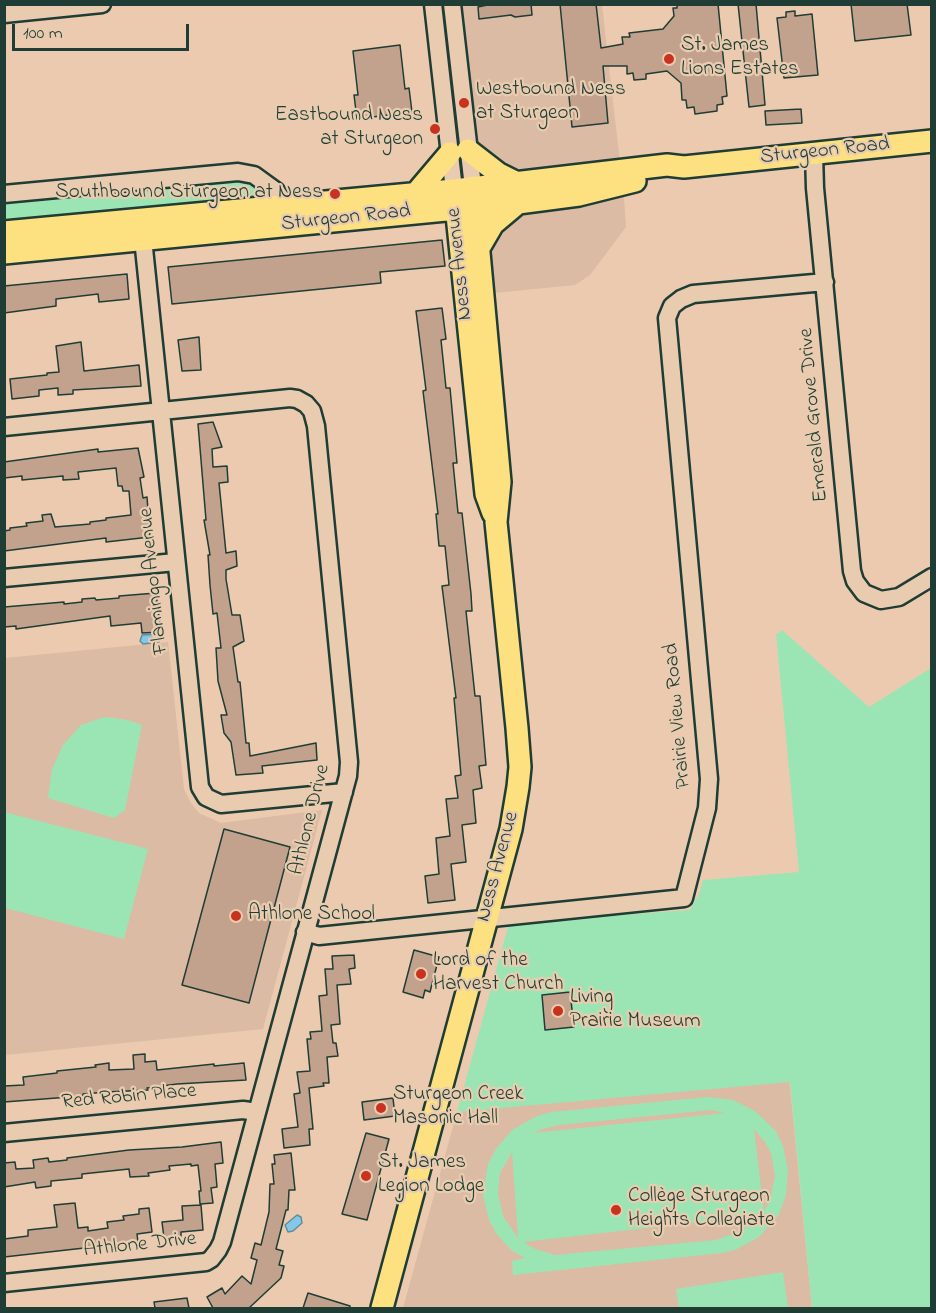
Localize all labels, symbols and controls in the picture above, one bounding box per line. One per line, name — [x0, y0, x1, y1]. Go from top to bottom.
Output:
scale bar — [15, 12, 192, 50]
text: 100 m — [23, 21, 63, 47]
place label: St. James Lions Estates — [681, 34, 799, 84]
marker: St. James Lions Estates — [662, 52, 676, 66]
place label: Westbound Ness at Sturgeon — [476, 78, 626, 128]
marker: Westbound Ness at Sturgeon — [457, 96, 471, 110]
place label: Eastbound Ness at Sturgeon — [275, 104, 423, 154]
marker: Eastbound Ness at Sturgeon — [428, 122, 442, 136]
street label: Sturgeon Road — [759, 133, 891, 171]
place label: Southbound Sturgeon at Ness — [55, 181, 323, 207]
marker: Southbound Sturgeon at Ness — [328, 187, 342, 201]
street label: Sturgeon Road — [280, 200, 412, 238]
street label: Ness Avenue — [443, 206, 479, 322]
street label: Emerald Grove Drive — [795, 327, 835, 503]
street label: Flamingo Avenue — [135, 506, 175, 656]
street label: Prairie View Road — [660, 642, 698, 790]
street label: Athlone Drive — [285, 762, 337, 878]
street label: Ness Avenue — [472, 809, 526, 925]
place label: Athlone School — [248, 903, 375, 929]
marker: Athlone School — [229, 909, 243, 923]
place label: Lord of the Harvest Church — [433, 949, 563, 999]
marker: Lord of the Harvest Church — [414, 967, 428, 981]
place label: Living Prairie Museum — [570, 986, 701, 1036]
marker: Living Prairie Museum — [551, 1004, 565, 1018]
street label: Red Robin Place — [61, 1080, 197, 1116]
place label: Sturgeon Creek Masonic Hall — [393, 1083, 523, 1133]
marker: Sturgeon Creek Masonic Hall — [374, 1101, 388, 1115]
place label: St. James Legion Lodge — [378, 1151, 484, 1201]
marker: St. James Legion Lodge — [359, 1169, 373, 1183]
place label: Collège Sturgeon Heights Collegiate — [628, 1185, 774, 1235]
marker: Collège Sturgeon Heights Collegiate — [609, 1203, 623, 1217]
street label: Athlone Drive — [82, 1228, 198, 1264]

